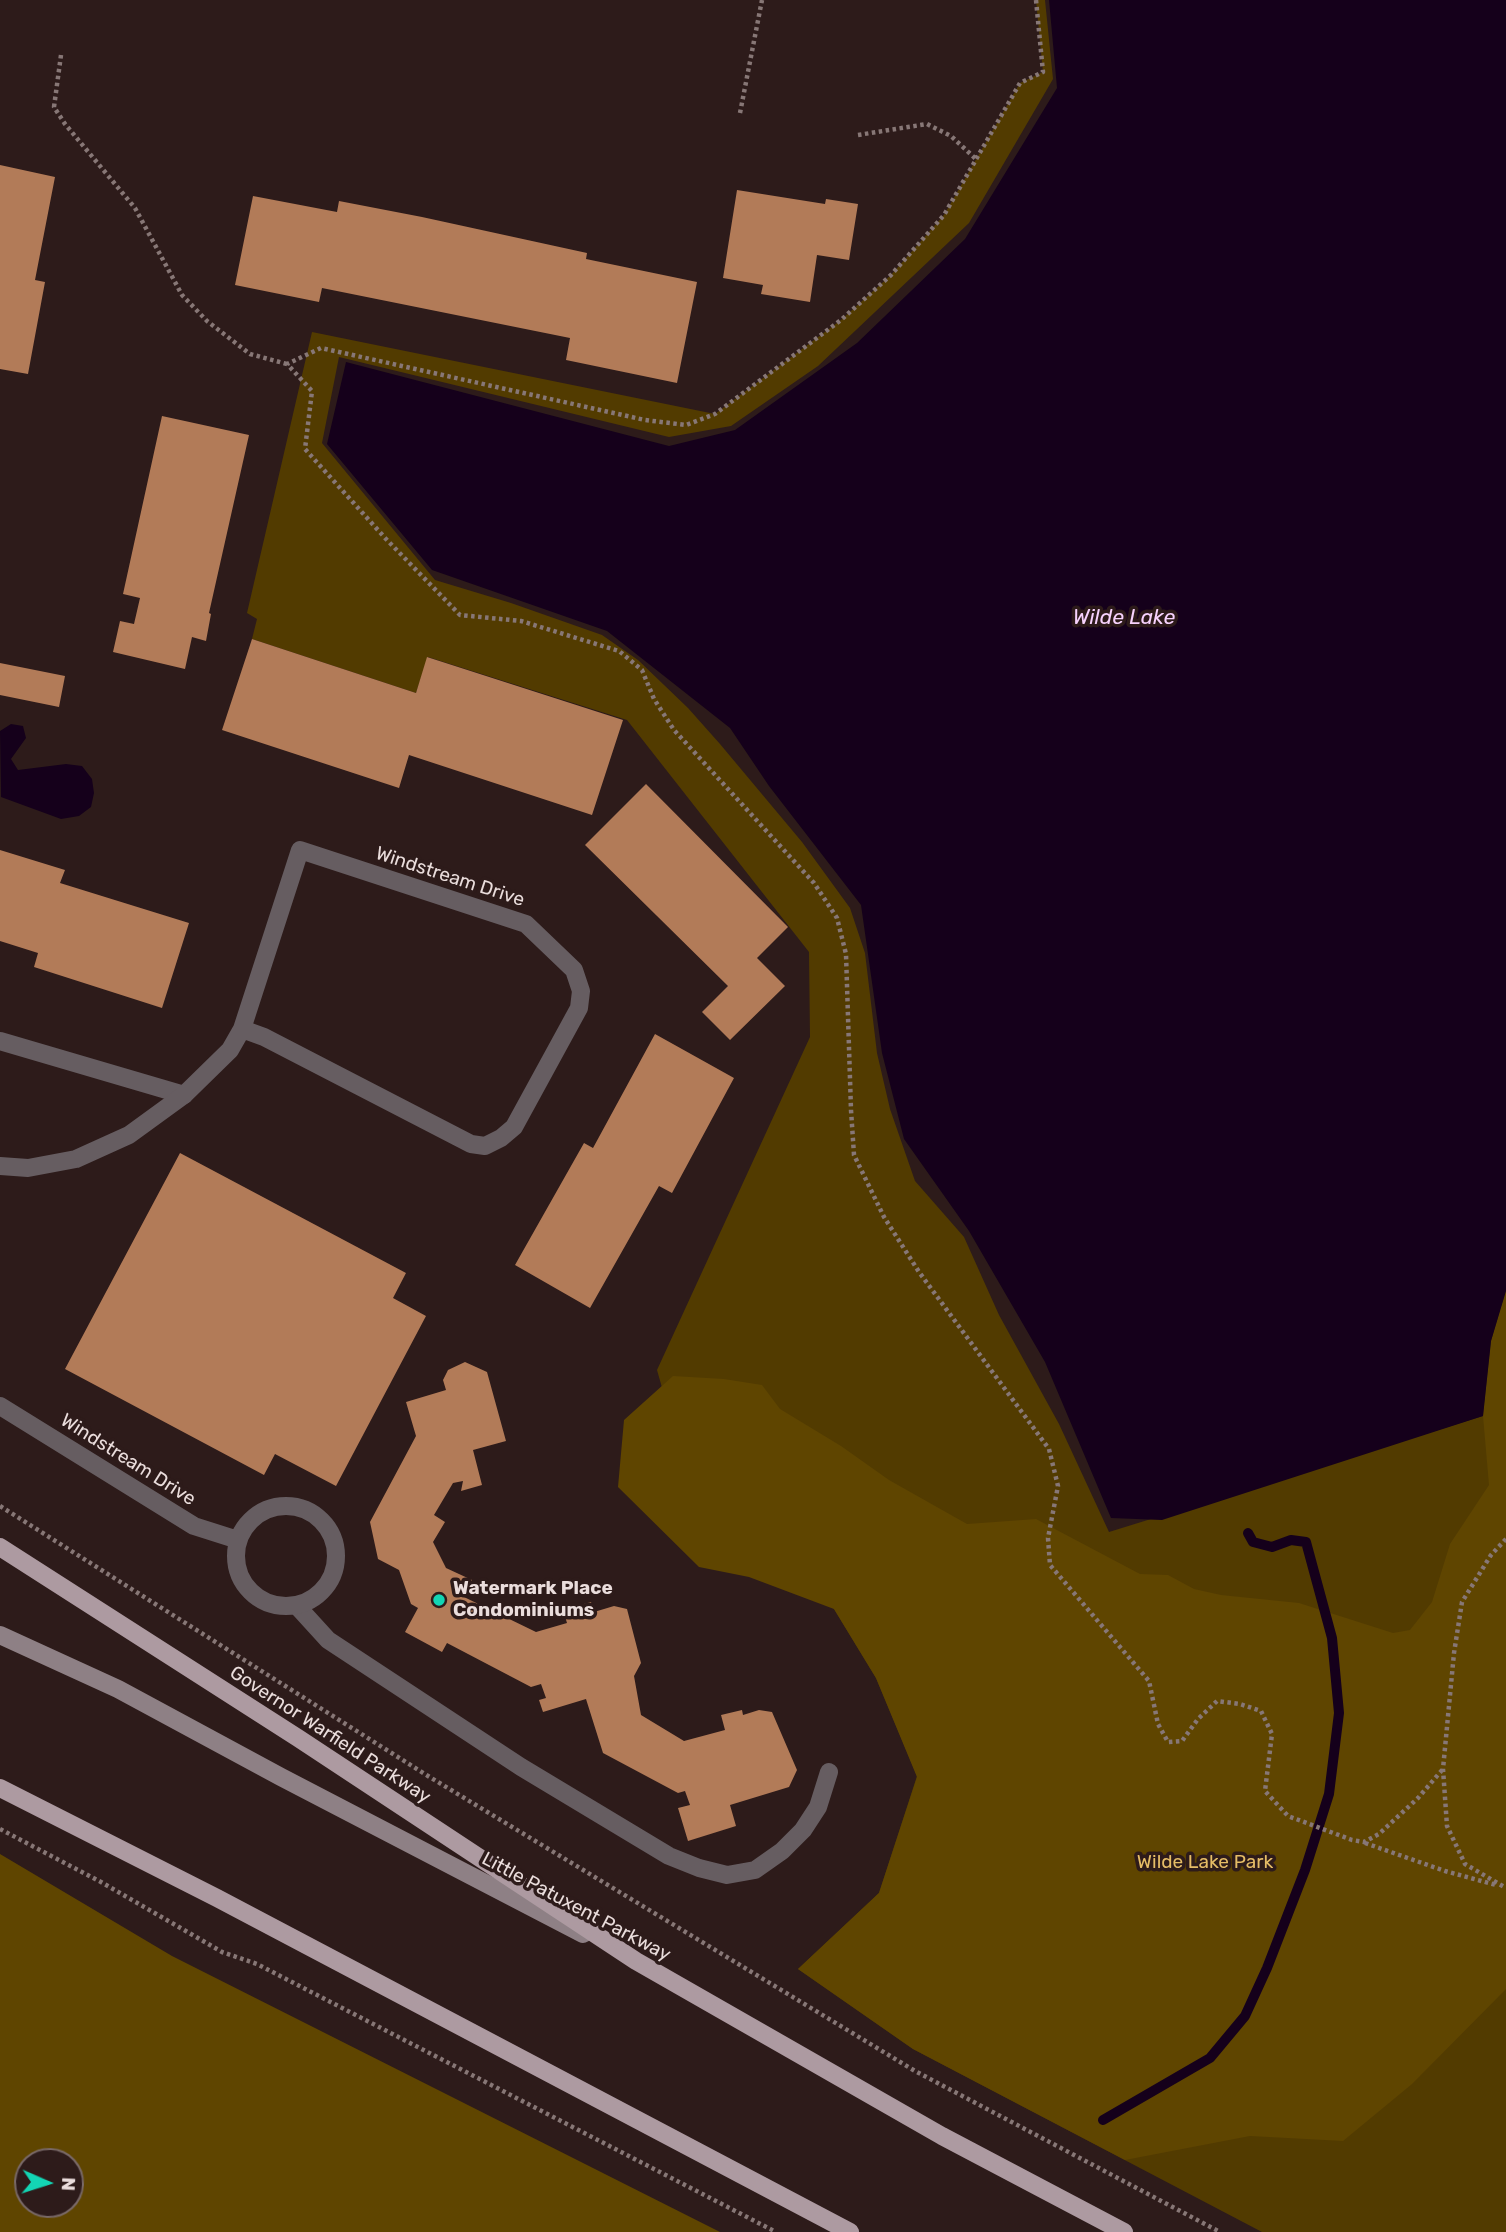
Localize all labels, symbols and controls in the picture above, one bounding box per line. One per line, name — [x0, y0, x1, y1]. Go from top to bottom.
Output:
water label: Wilde Lake — [1073, 605, 1175, 631]
street label: Windstream Drive — [373, 842, 527, 912]
street label: Windstream Drive — [56, 1409, 200, 1511]
place label: Watermark Place Condominiums — [453, 1578, 613, 1622]
marker: Watermark Place Condominiums — [431, 1592, 447, 1608]
street label: Governor Warfield Parkway — [225, 1661, 435, 1809]
street label: Little Patuxent Parkway — [478, 1847, 674, 1967]
park label: Wilde Lake Park — [1137, 1852, 1273, 1874]
north arrow — [14, 2148, 84, 2218]
text: N — [57, 2177, 80, 2191]

